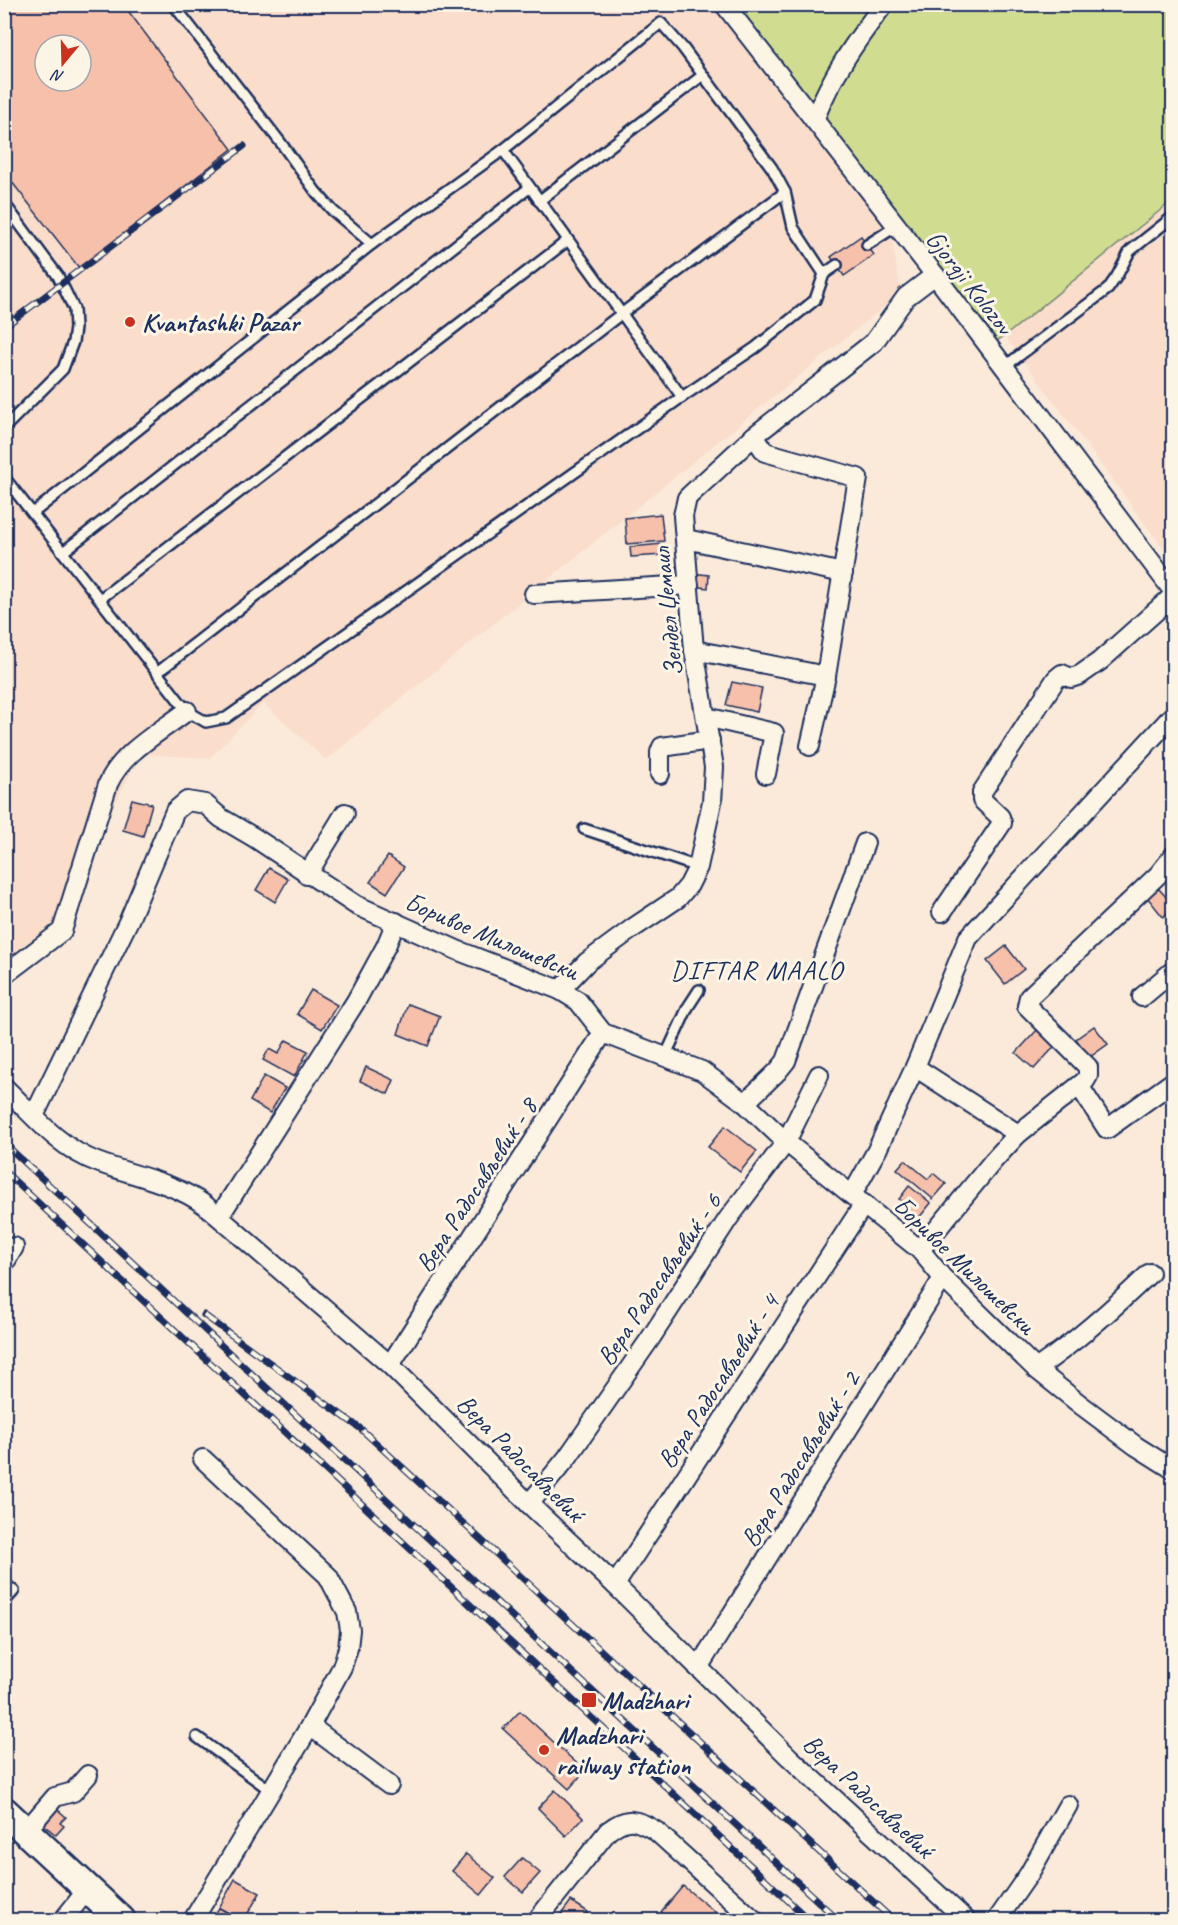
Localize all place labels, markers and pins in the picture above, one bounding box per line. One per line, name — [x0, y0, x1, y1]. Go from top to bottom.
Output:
place label: Kvantashki Pazar — [142, 306, 301, 339]
marker: Kvantashki Pazar — [123, 315, 137, 329]
place label: Madzhari — [602, 1684, 692, 1717]
marker: Madzhari — [580, 1691, 598, 1709]
place label: Madzhari railway station — [556, 1719, 691, 1782]
marker: Madzhari railway station — [537, 1743, 551, 1757]

